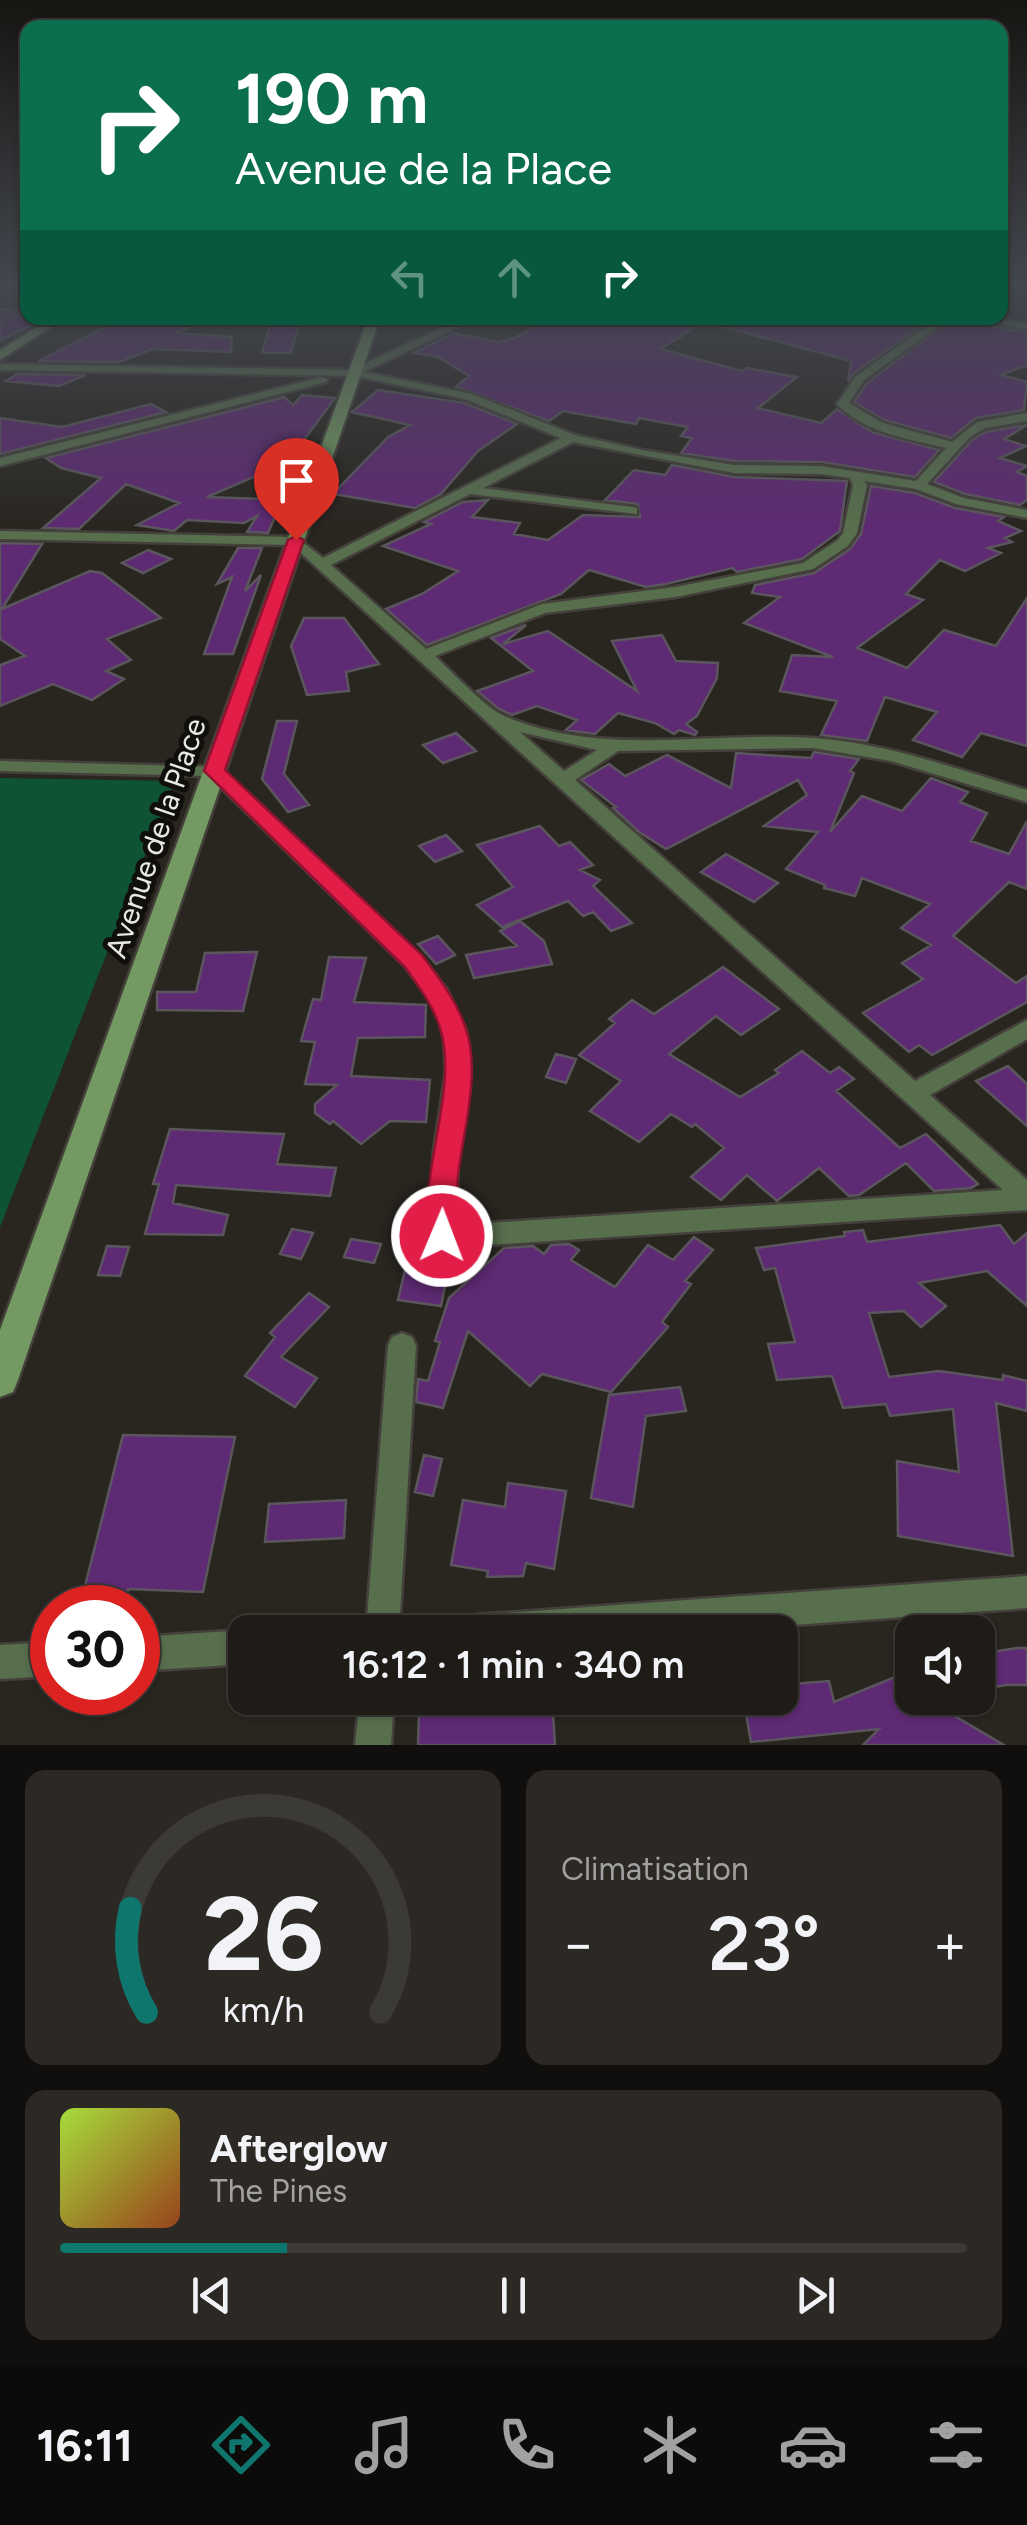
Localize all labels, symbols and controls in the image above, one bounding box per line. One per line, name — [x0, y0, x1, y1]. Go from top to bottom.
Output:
text: 190 m — [235, 56, 428, 141]
icon: right — [70, 60, 200, 190]
text: Avenue de la Place — [235, 141, 612, 195]
icon: left — [382, 250, 437, 305]
icon: ahead — [487, 250, 542, 305]
icon: right — [592, 250, 647, 305]
pin — [254, 438, 339, 541]
icon: arrive — [269, 453, 324, 508]
street label: Avenue de la Place — [97, 713, 214, 963]
position arrow — [390, 1184, 494, 1288]
speed limit sign: 30 — [30, 1585, 160, 1715]
map controls — [895, 1615, 995, 1715]
button: sound — [895, 1615, 995, 1715]
text: 16:12 · 1 min · 340 m — [342, 1642, 684, 1688]
text: Climatisation — [561, 1850, 749, 1888]
text: 26 — [203, 1871, 323, 1996]
text: 23° — [708, 1899, 820, 1989]
text: − — [561, 1911, 595, 1977]
text: + — [933, 1911, 967, 1977]
text: km/h — [222, 1988, 304, 2031]
text: Afterglow — [210, 2126, 388, 2172]
text: The Pines — [210, 2172, 347, 2210]
icon: previous — [184, 2268, 239, 2323]
icon: pause — [486, 2268, 541, 2323]
icon: next — [788, 2268, 843, 2323]
icon: directions — [206, 2410, 276, 2480]
icon: music — [349, 2410, 419, 2480]
icon: phone — [492, 2410, 562, 2480]
icon: climate — [635, 2410, 705, 2480]
icon: car — [778, 2410, 848, 2480]
icon: filters — [921, 2410, 991, 2480]
text: 16:11 — [36, 2418, 133, 2472]

